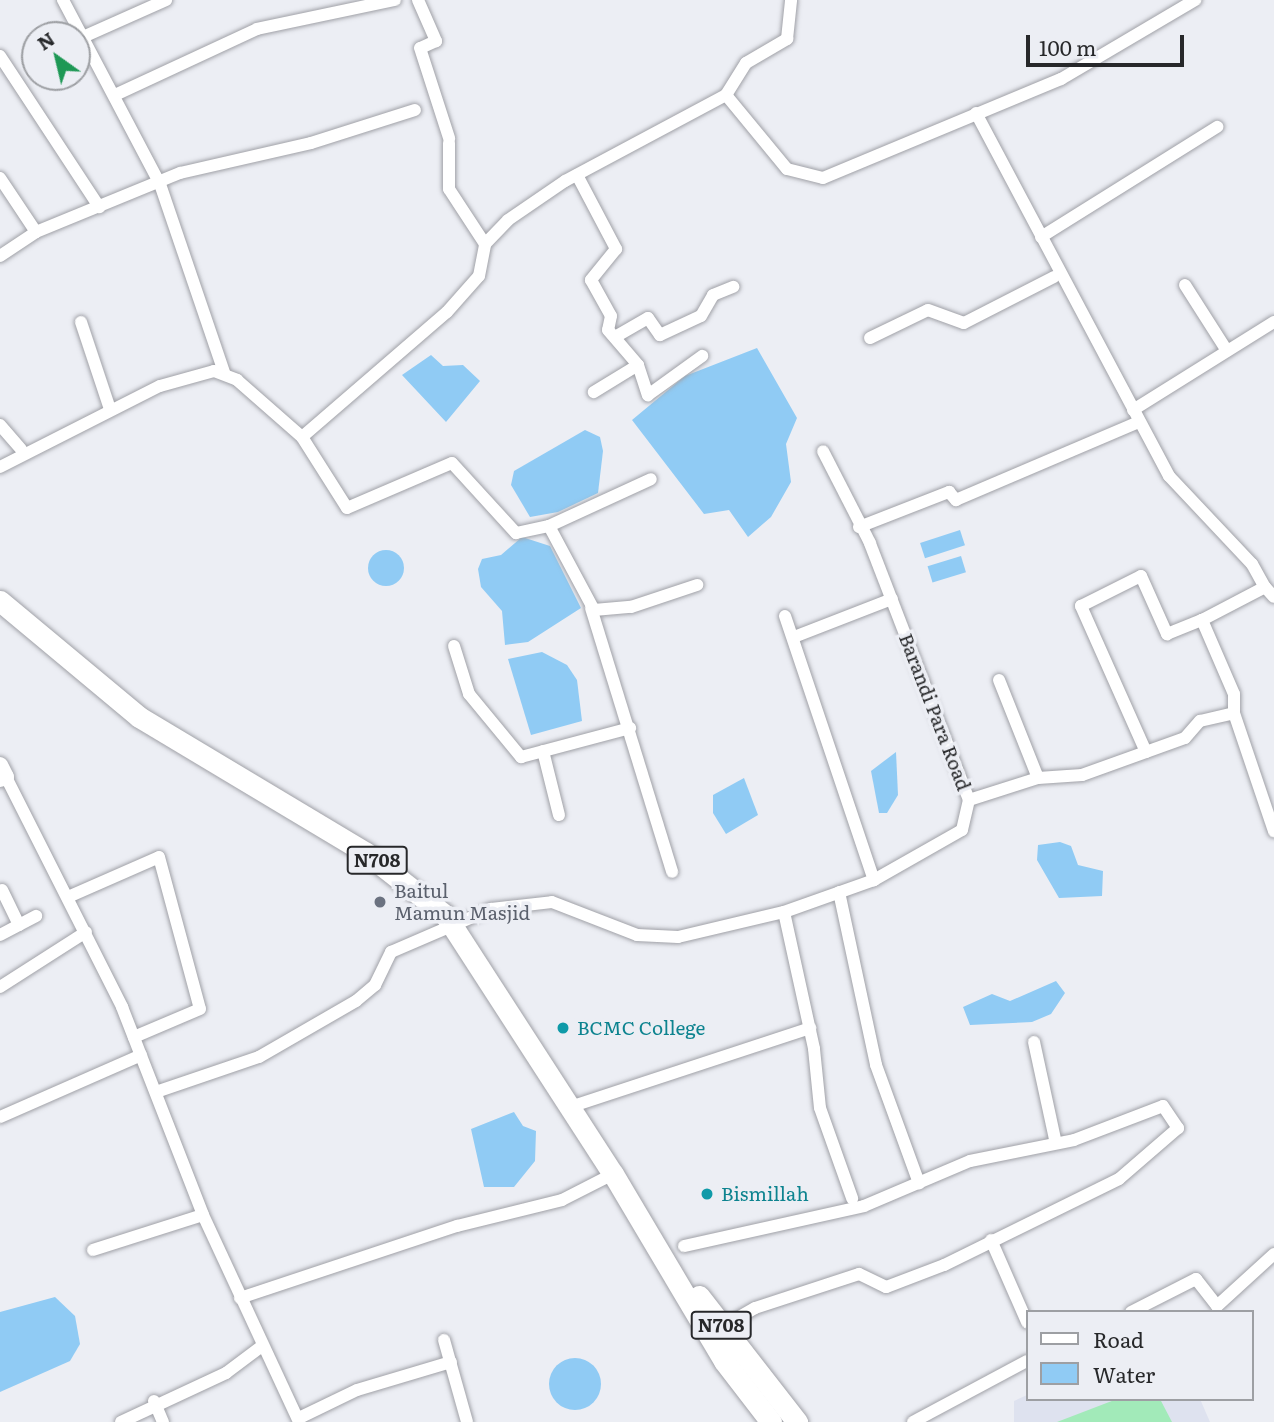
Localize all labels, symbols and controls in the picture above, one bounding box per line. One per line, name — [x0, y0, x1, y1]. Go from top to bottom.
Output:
north arrow — [21, 21, 91, 91]
scale bar — [1029, 21, 1186, 65]
text: N — [31, 24, 60, 56]
text: 100 m — [1039, 31, 1096, 62]
street label: Barandi Para Road — [895, 630, 975, 794]
road number: N708 — [346, 846, 408, 874]
place label: Baitul Mamun Masjid — [394, 880, 530, 924]
marker: Baitul Mamun Masjid — [372, 894, 388, 910]
place label: BCMC College — [577, 1017, 705, 1039]
marker: BCMC College — [555, 1020, 571, 1036]
place label: Bismillah — [721, 1183, 809, 1205]
marker: Bismillah — [699, 1186, 715, 1202]
road number: N708 — [690, 1310, 752, 1340]
legend — [1026, 1310, 1253, 1401]
text: Road — [1093, 1323, 1144, 1354]
text: Water — [1093, 1358, 1155, 1389]

